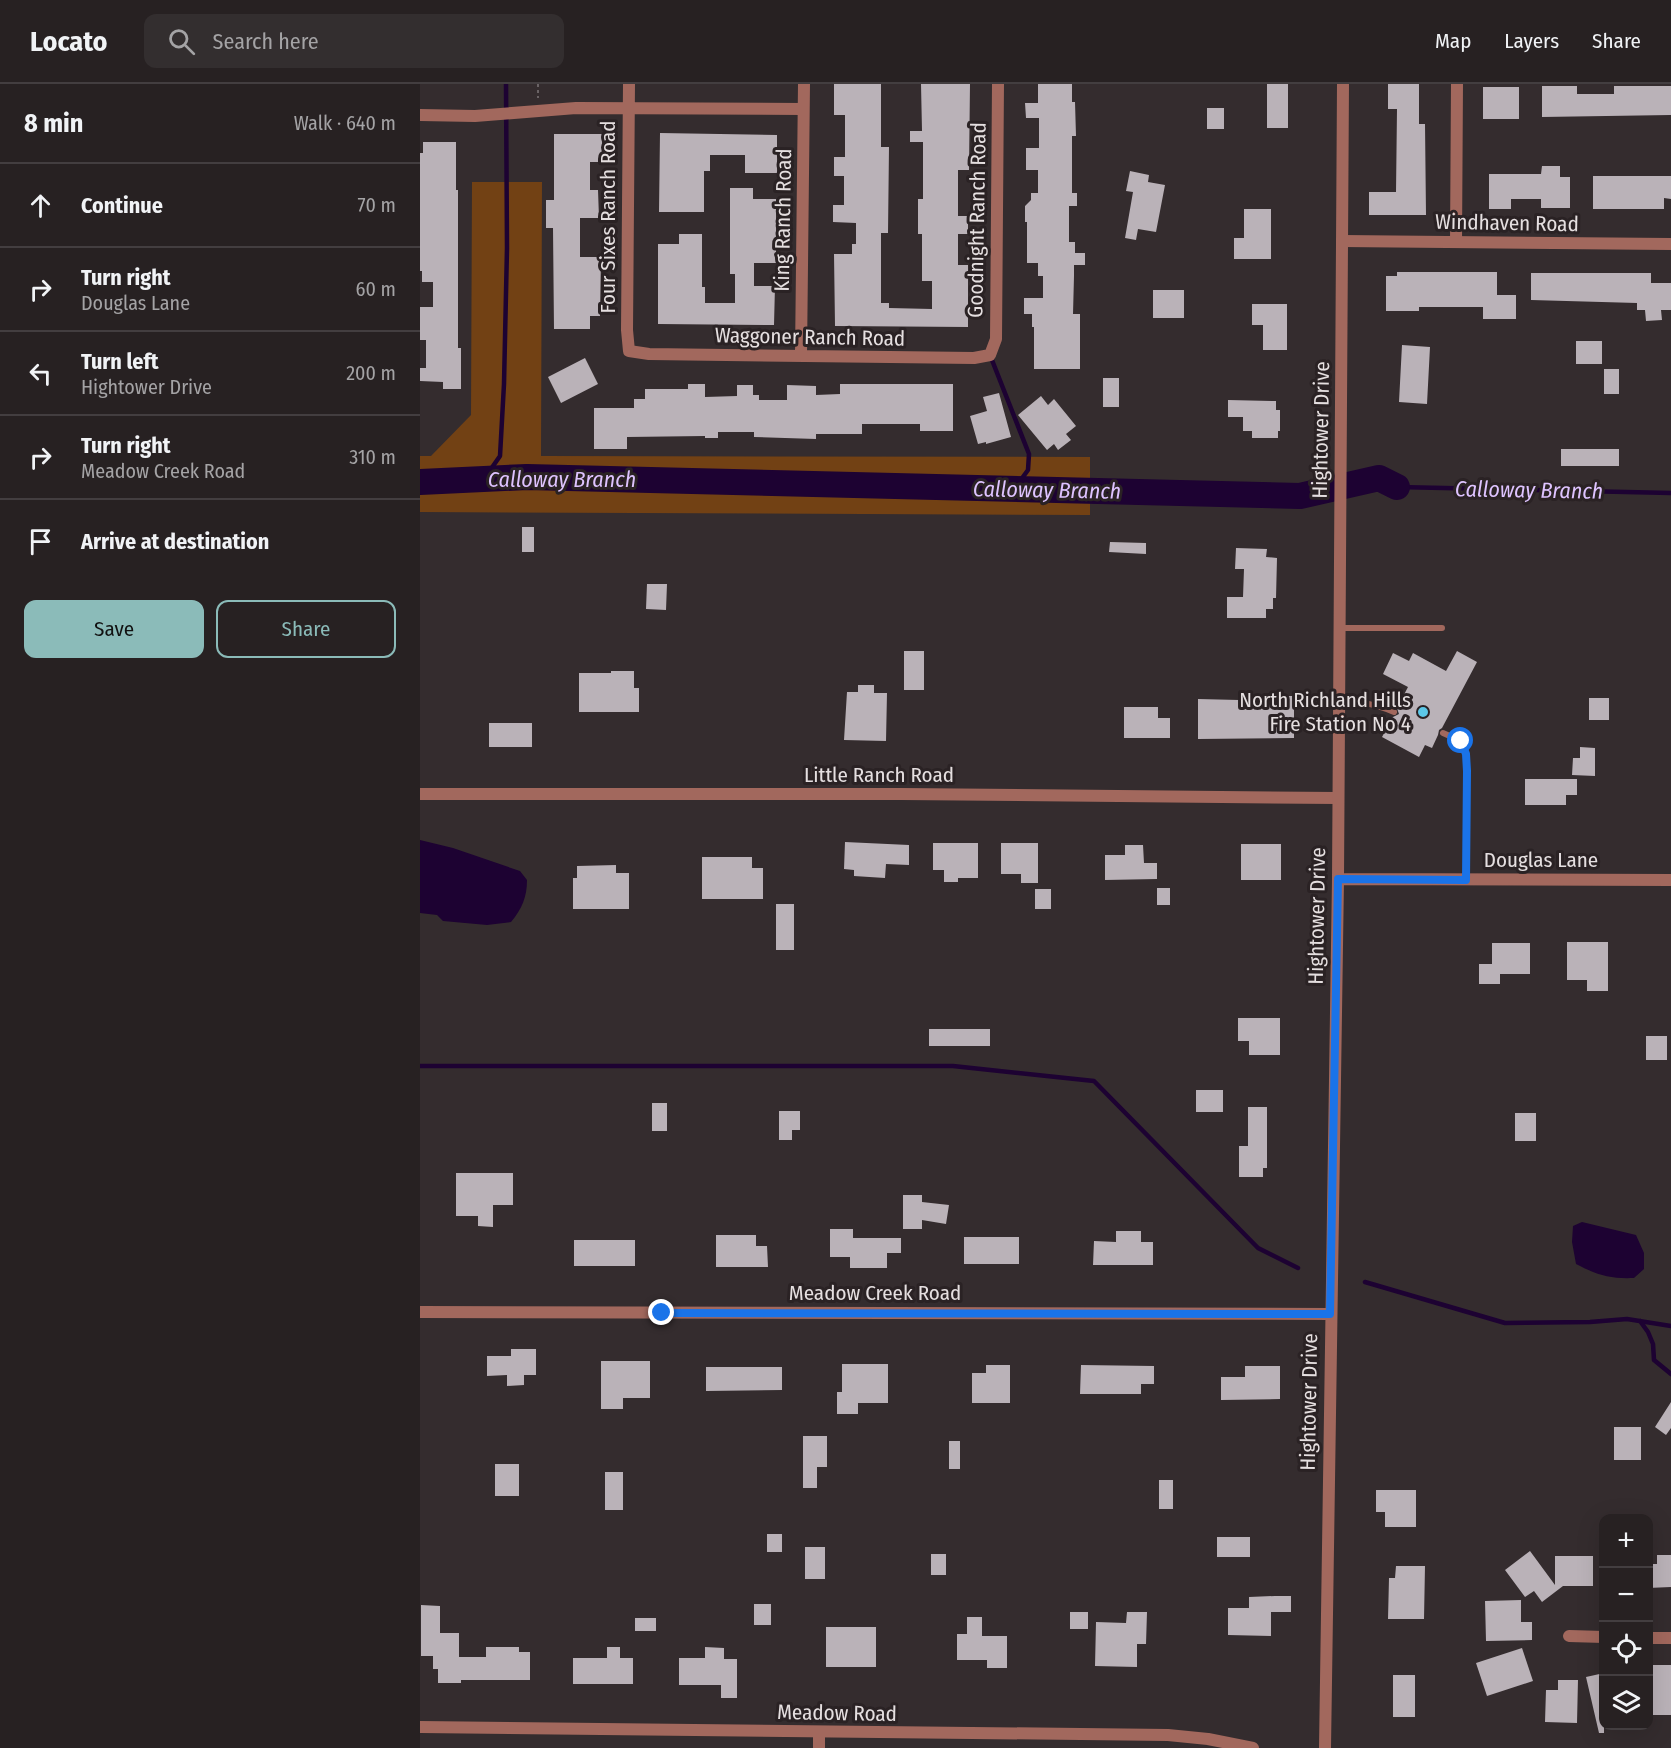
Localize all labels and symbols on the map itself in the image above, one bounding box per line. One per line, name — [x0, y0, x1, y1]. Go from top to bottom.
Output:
street label: Four Sixes Ranch Road — [595, 121, 621, 313]
street label: Goodnight Ranch Road — [962, 122, 992, 318]
street label: King Ranch Road — [769, 148, 797, 292]
street label: Windhaven Road — [1435, 209, 1579, 237]
street label: Waggoner Ranch Road — [715, 322, 905, 352]
street label: Hightower Drive — [1307, 361, 1335, 499]
water label: Calloway Branch — [488, 466, 636, 493]
water label: Calloway Branch — [973, 475, 1121, 505]
water label: Calloway Branch — [1455, 475, 1603, 505]
place label: North Richland Hills Fire Station No 4 — [1239, 687, 1411, 737]
marker: North Richland Hills Fire Station No 4 — [1416, 705, 1430, 719]
route start — [1447, 727, 1473, 753]
street label: Little Ranch Road — [804, 762, 954, 788]
street label: Hightower Drive — [1303, 847, 1331, 985]
street label: Douglas Lane — [1484, 847, 1598, 873]
street label: Meadow Creek Road — [789, 1280, 961, 1306]
route end — [648, 1299, 674, 1325]
street label: Hightower Drive — [1295, 1333, 1323, 1471]
street label: Meadow Road — [777, 1699, 897, 1727]

